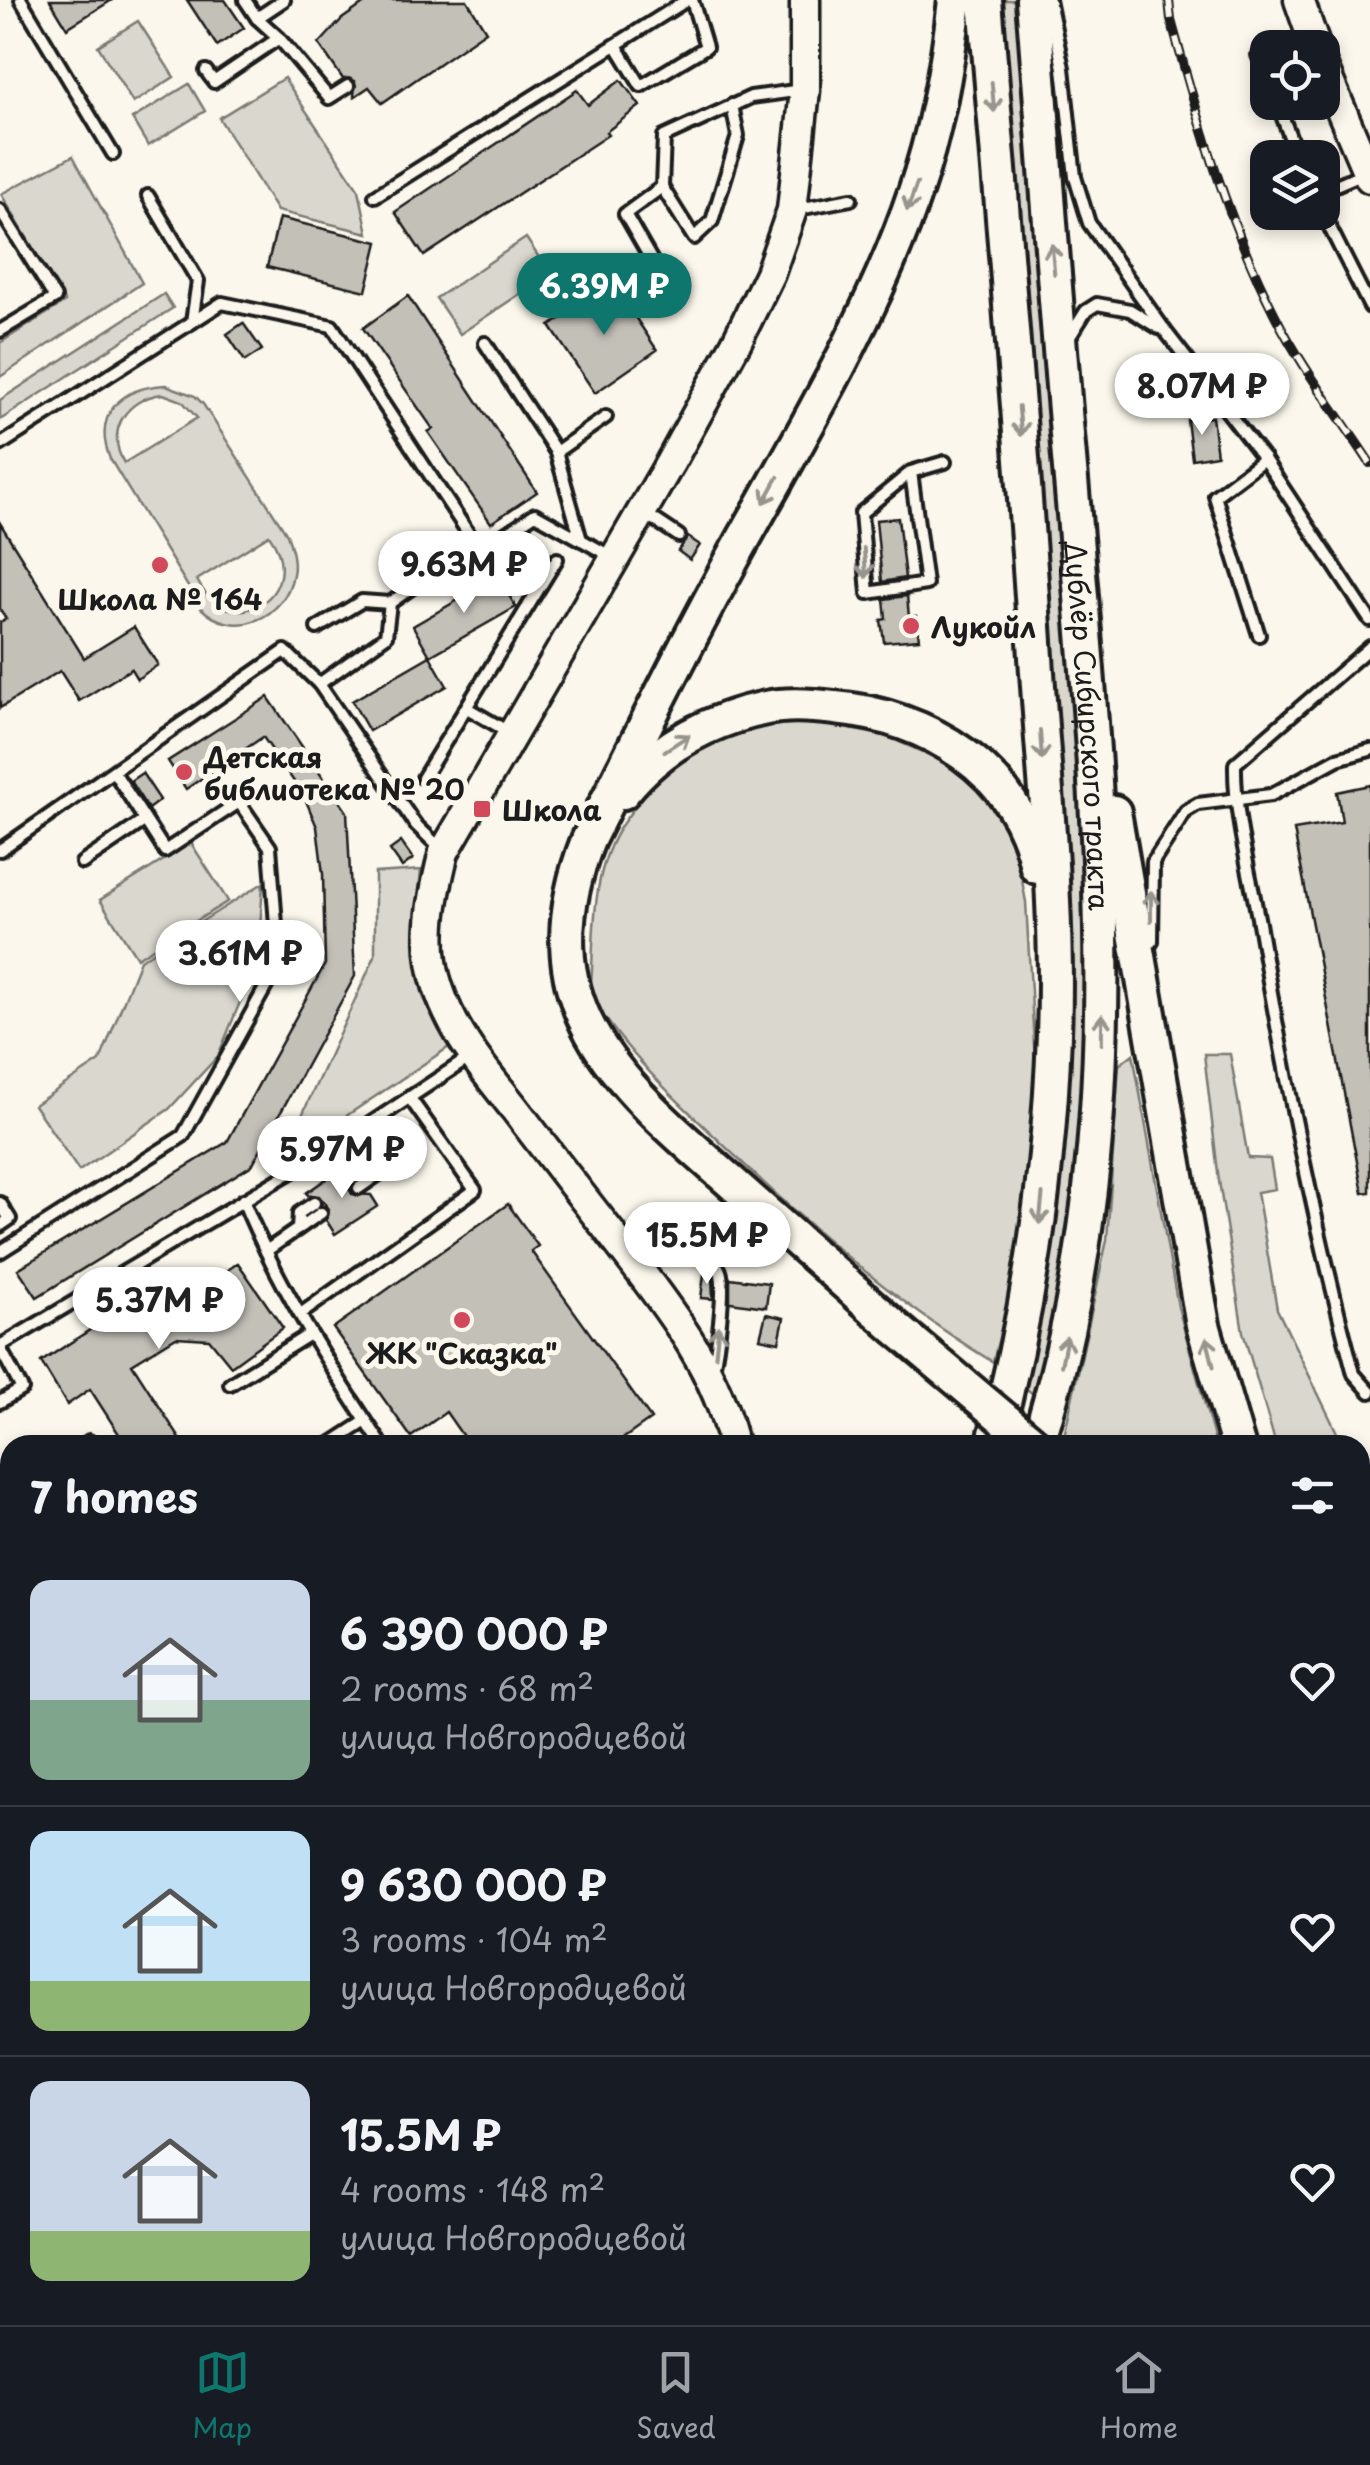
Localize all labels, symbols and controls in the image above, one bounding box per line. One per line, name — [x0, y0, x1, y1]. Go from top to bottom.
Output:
map controls — [1250, 30, 1340, 230]
button: locate — [1250, 30, 1340, 120]
one-way arrow — [984, 81, 1003, 113]
button: layers — [1250, 140, 1340, 230]
one-way arrow — [902, 181, 920, 212]
one-way arrow — [1044, 243, 1063, 275]
pin: 6.39M ₽ — [512, 253, 696, 338]
text: 6.39M ₽ — [539, 261, 669, 309]
pin: 8.07M ₽ — [1110, 353, 1294, 438]
text: 8.07M ₽ — [1137, 361, 1267, 409]
one-way arrow — [1011, 404, 1030, 437]
one-way arrow — [760, 474, 780, 504]
pin: 9.63M ₽ — [372, 531, 556, 616]
street label: Дублёр Сибирского тракта — [1055, 538, 1122, 912]
text: 9.63M ₽ — [400, 539, 528, 587]
one-way arrow — [856, 547, 875, 579]
marker: Школа № 164 — [149, 554, 171, 576]
place label: Школа № 164 — [58, 577, 262, 620]
place label: Лукойл — [931, 605, 1036, 648]
marker: Лукойл — [900, 615, 922, 637]
one-way arrow — [1032, 729, 1051, 761]
one-way arrow — [662, 733, 690, 753]
place label: Детская библиотека № 20 — [203, 735, 465, 810]
marker: Детская библиотека № 20 — [173, 761, 195, 783]
place label: Школа — [502, 788, 602, 831]
marker: Школа — [471, 798, 493, 820]
one-way arrow — [1142, 890, 1160, 922]
pin: 3.61M ₽ — [148, 920, 332, 1005]
text: 3.61M ₽ — [177, 928, 303, 976]
one-way arrow — [1093, 1014, 1112, 1046]
pin: 5.97M ₽ — [250, 1116, 434, 1201]
text: 5.97M ₽ — [279, 1124, 405, 1172]
one-way arrow — [1031, 1193, 1050, 1225]
pin: 15.5M ₽ — [615, 1202, 799, 1287]
text: 15.5M ₽ — [646, 1210, 768, 1258]
pin: 5.37M ₽ — [67, 1267, 251, 1352]
text: 5.37M ₽ — [94, 1275, 224, 1323]
marker: ЖК "Сказка" — [451, 1309, 473, 1331]
one-way arrow — [708, 1325, 727, 1357]
place label: ЖК "Сказка" — [365, 1331, 558, 1374]
one-way arrow — [1055, 1336, 1074, 1368]
one-way arrow — [1200, 1336, 1218, 1368]
text: 7 homes — [30, 1464, 198, 1527]
icon: filters — [1285, 1468, 1340, 1523]
text: 6 390 000 ₽ — [340, 1601, 608, 1664]
icon: home — [110, 1620, 230, 1740]
icon: heart — [1285, 1653, 1340, 1708]
text: 2 rooms · 68 m² — [340, 1664, 594, 1712]
text: улица Новгородцевой — [340, 1712, 687, 1760]
text: 9 630 000 ₽ — [340, 1852, 607, 1915]
icon: home — [110, 1871, 230, 1991]
icon: heart — [1285, 1904, 1340, 1959]
text: 3 rooms · 104 m² — [340, 1915, 608, 1963]
text: улица Новгородцевой — [340, 1963, 687, 2011]
text: 15.5M ₽ — [340, 2102, 501, 2165]
icon: home — [110, 2121, 230, 2241]
icon: heart — [1285, 2154, 1340, 2209]
text: 4 rooms · 148 m² — [340, 2165, 605, 2213]
text: улица Новгородцевой — [340, 2213, 687, 2261]
tab: Map — [192, 2345, 252, 2448]
tab: Saved — [636, 2345, 716, 2448]
tab: Home — [1100, 2345, 1178, 2448]

